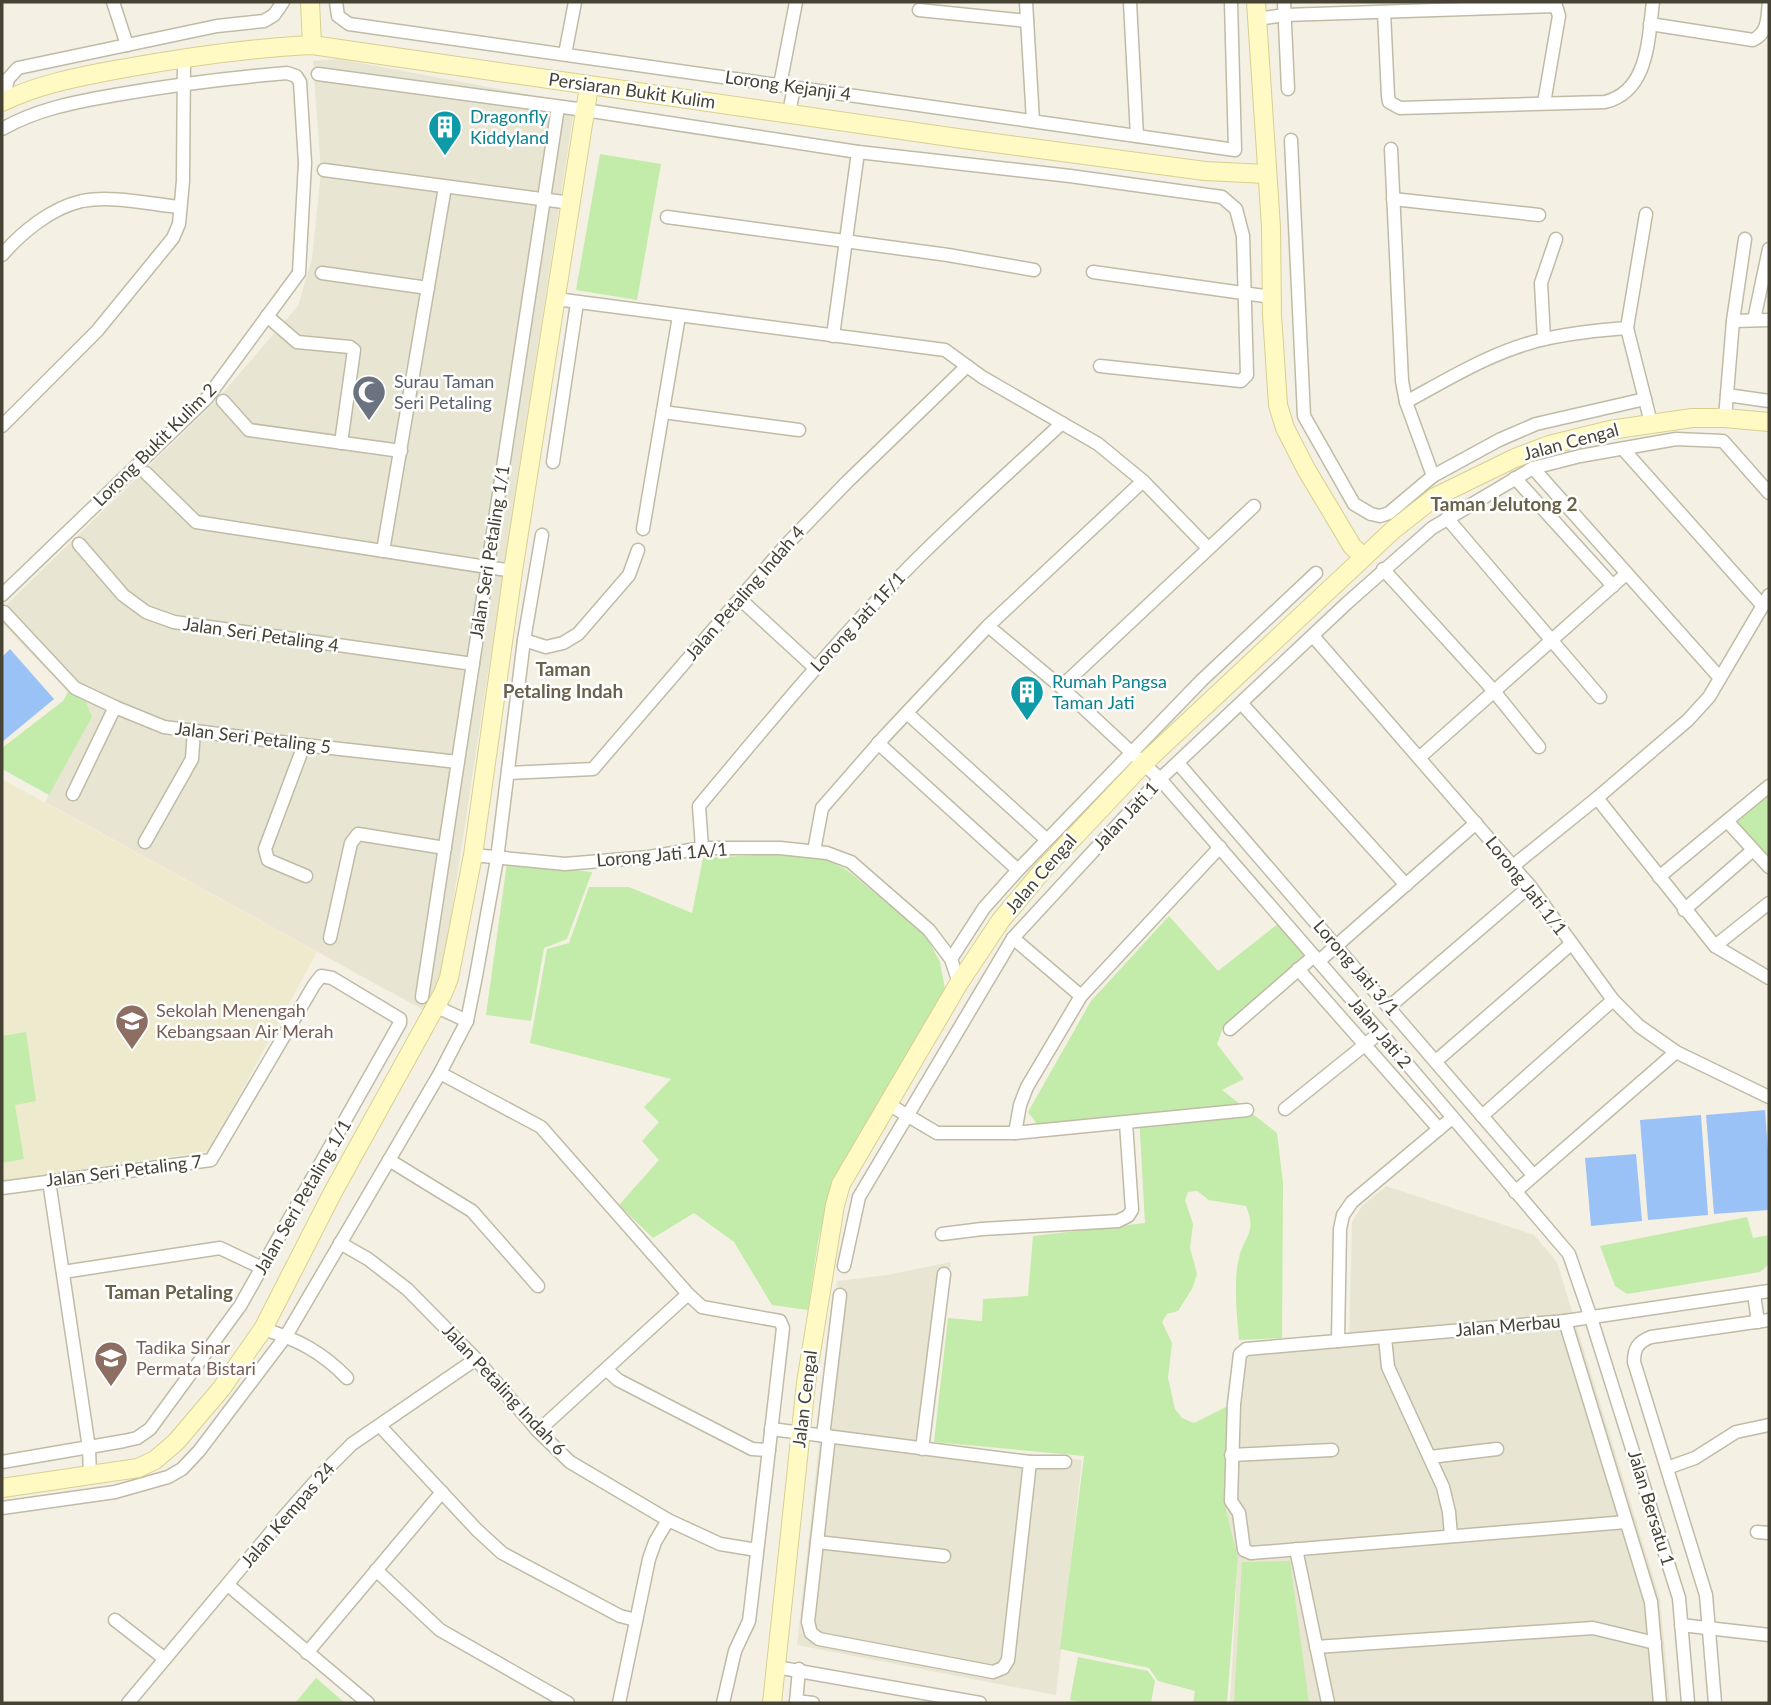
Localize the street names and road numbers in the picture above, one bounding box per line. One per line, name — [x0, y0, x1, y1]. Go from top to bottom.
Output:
street label: Lorong Kejanji 4 — [724, 65, 853, 105]
street label: Persiaran Bukit Kulim — [547, 67, 717, 113]
street label: Lorong Bukit Kulim 2 — [88, 378, 220, 510]
street label: Jalan Cengal — [1521, 418, 1621, 464]
street label: Jalan Seri Petaling 1/1 — [464, 463, 514, 640]
street label: Jalan Petaling Indah 4 — [680, 521, 809, 664]
street label: Lorong Jati 1F/1 — [805, 567, 909, 676]
street label: Jalan Seri Petaling 4 — [182, 612, 340, 656]
street label: Jalan Seri Petaling 5 — [174, 717, 332, 757]
street label: Jalan Jati 1 — [1088, 776, 1163, 854]
street label: Jalan Cengal — [1000, 829, 1081, 918]
street label: Lorong Jati 1/1 — [1481, 832, 1572, 939]
street label: Lorong Jati 1A/1 — [595, 837, 728, 871]
street label: Lorong Jati 3/1 — [1309, 915, 1404, 1020]
street label: Jalan Jati 2 — [1345, 992, 1417, 1072]
street label: Jalan Seri Petaling 1/1 — [249, 1115, 356, 1278]
street label: Jalan Seri Petaling 7 — [45, 1150, 203, 1190]
street label: Jalan Merbau — [1454, 1309, 1561, 1341]
street label: Jalan Petaling Indah 6 — [438, 1319, 571, 1459]
street label: Jalan Cengal — [787, 1349, 821, 1449]
street label: Jalan Bersatu 1 — [1624, 1447, 1680, 1568]
street label: Jalan Kempas 24 — [236, 1457, 339, 1571]

